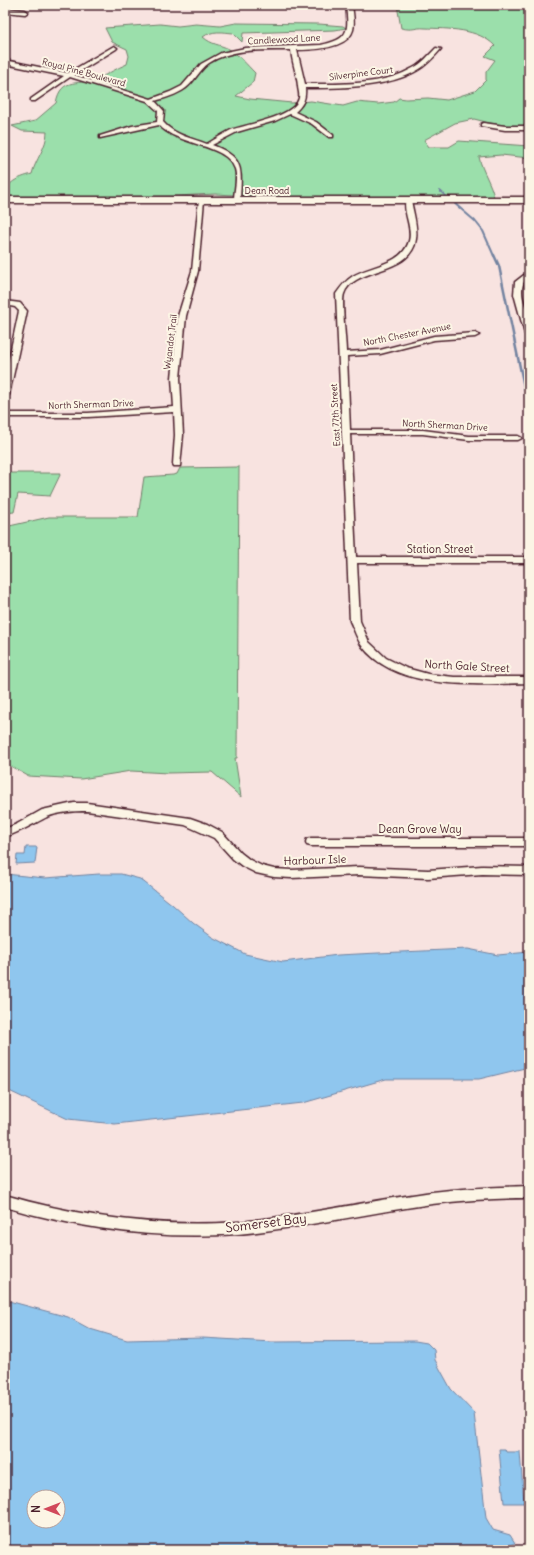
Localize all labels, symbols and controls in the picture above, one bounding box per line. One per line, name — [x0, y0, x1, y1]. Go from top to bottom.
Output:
street label: Candlewood Lane — [247, 32, 321, 46]
street label: Royal Pine Boulevard — [41, 56, 127, 88]
street label: Silverpine Court — [328, 64, 394, 82]
street label: Dean Road — [245, 185, 289, 196]
street label: Wyandot Trail — [161, 314, 179, 370]
street label: North Chester Avenue — [362, 320, 452, 348]
street label: East 77th Street — [328, 383, 342, 447]
street label: North Sherman Drive — [48, 397, 134, 411]
street label: North Sherman Drive — [402, 417, 488, 433]
street label: Station Street — [407, 542, 474, 556]
street label: North Gale Street — [424, 657, 510, 675]
street label: Dean Grove Way — [378, 822, 462, 836]
street label: Harbour Isle — [283, 852, 347, 868]
street label: Somerset Bay — [224, 1210, 308, 1236]
north arrow — [26, 1489, 66, 1529]
text: N — [29, 1505, 43, 1513]

